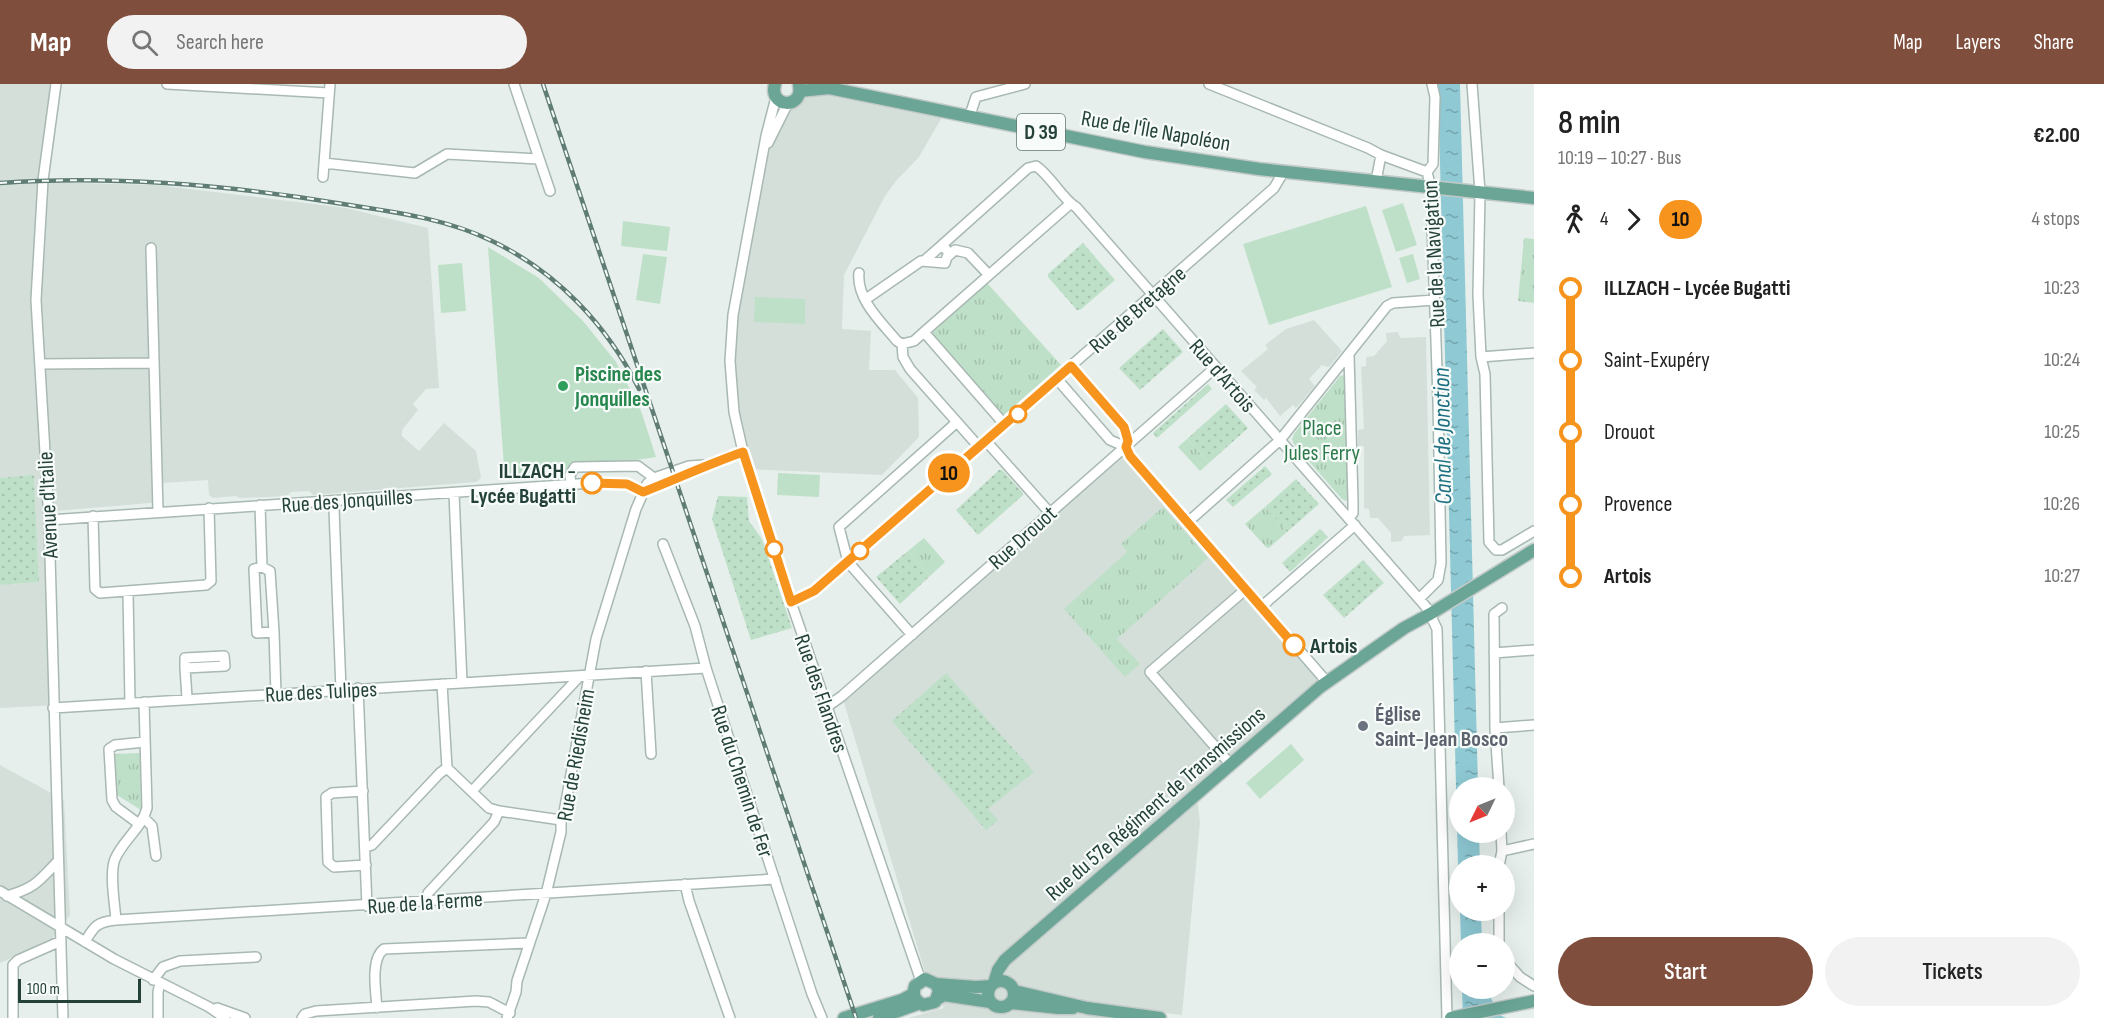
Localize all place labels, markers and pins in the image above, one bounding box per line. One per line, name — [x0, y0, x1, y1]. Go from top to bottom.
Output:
place label: Piscine des Jonquilles — [574, 361, 662, 413]
marker: Piscine des Jonquilles — [556, 379, 570, 393]
unlabelled marker — [1009, 405, 1027, 423]
place label: ILLZACH - Lycée Bugatti — [470, 458, 576, 510]
marker: ILLZACH - Lycée Bugatti — [581, 472, 603, 494]
unlabelled marker — [765, 540, 783, 558]
unlabelled marker — [851, 542, 869, 560]
place label: Artois — [1309, 633, 1358, 660]
marker: Artois — [1283, 634, 1305, 656]
place label: Église Saint-Jean Bosco — [1375, 701, 1508, 753]
marker: Église Saint-Jean Bosco — [1356, 719, 1370, 733]

